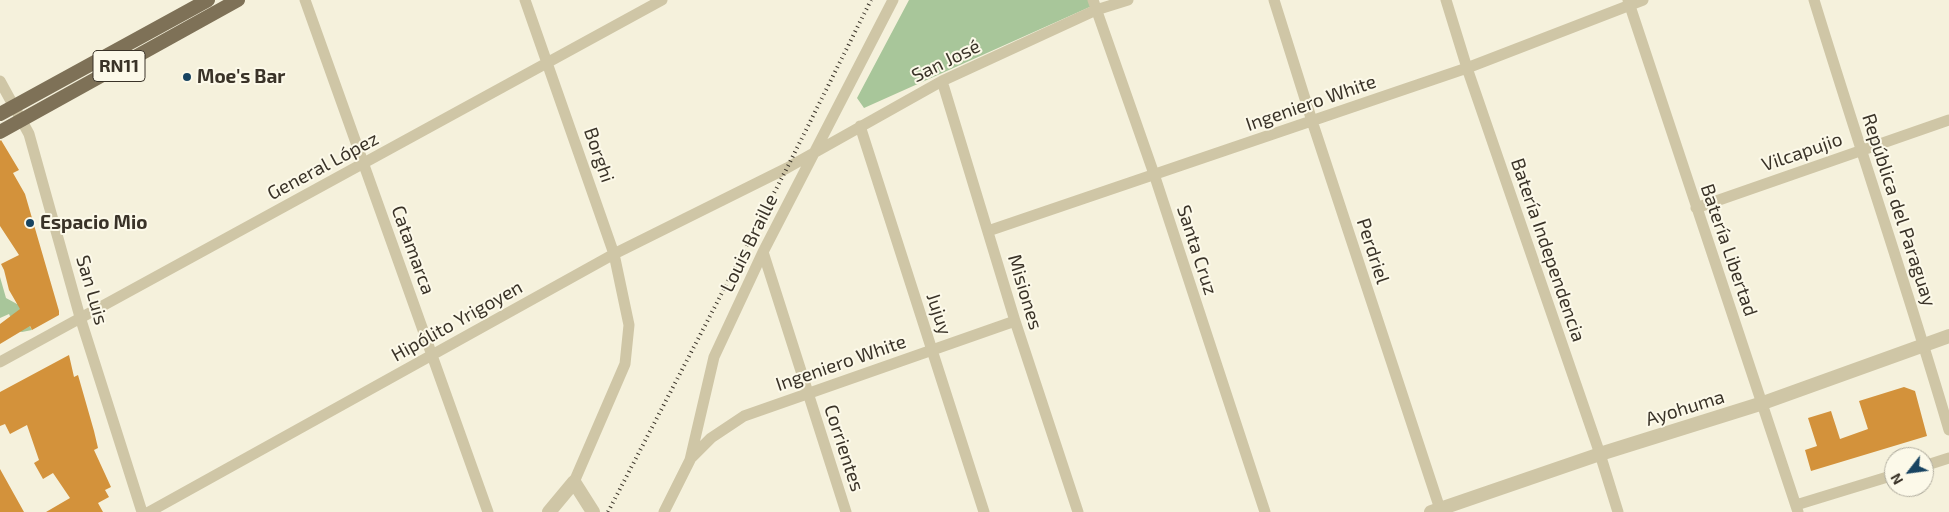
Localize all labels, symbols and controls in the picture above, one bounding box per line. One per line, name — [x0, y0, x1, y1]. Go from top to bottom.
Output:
street label: San José — [908, 35, 984, 87]
road number: RN11 — [93, 50, 145, 82]
place label: Moe's Bar — [197, 66, 285, 88]
street label: Ingeniero White — [1243, 70, 1379, 136]
marker: Moe's Bar — [181, 71, 193, 83]
street label: República del Paraguay — [1857, 111, 1941, 309]
street label: Borghi — [579, 125, 619, 185]
street label: General López — [263, 127, 383, 205]
street label: Vilcapujio — [1759, 128, 1845, 176]
street label: Batería Independencia — [1506, 155, 1590, 345]
street label: Batería Libertad — [1696, 181, 1762, 319]
street label: Louis Braille — [716, 190, 782, 296]
street label: Catamarca — [386, 202, 440, 298]
street label: Santa Cruz — [1172, 202, 1222, 298]
place label: Espacio Mio — [40, 212, 147, 234]
street label: Perdriel — [1352, 215, 1394, 287]
marker: Espacio Mio — [24, 217, 36, 229]
street label: Misiones — [1003, 252, 1047, 332]
street label: San Luis — [71, 253, 113, 327]
street label: Hipólito Yrigoyen — [388, 276, 526, 366]
street label: Jujuy — [922, 290, 956, 338]
street label: Ingeniero White — [773, 330, 909, 396]
street label: Ayohuma — [1643, 385, 1727, 431]
street label: Corrientes — [819, 402, 869, 494]
north arrow — [1884, 447, 1934, 497]
text: N — [1887, 471, 1906, 488]

